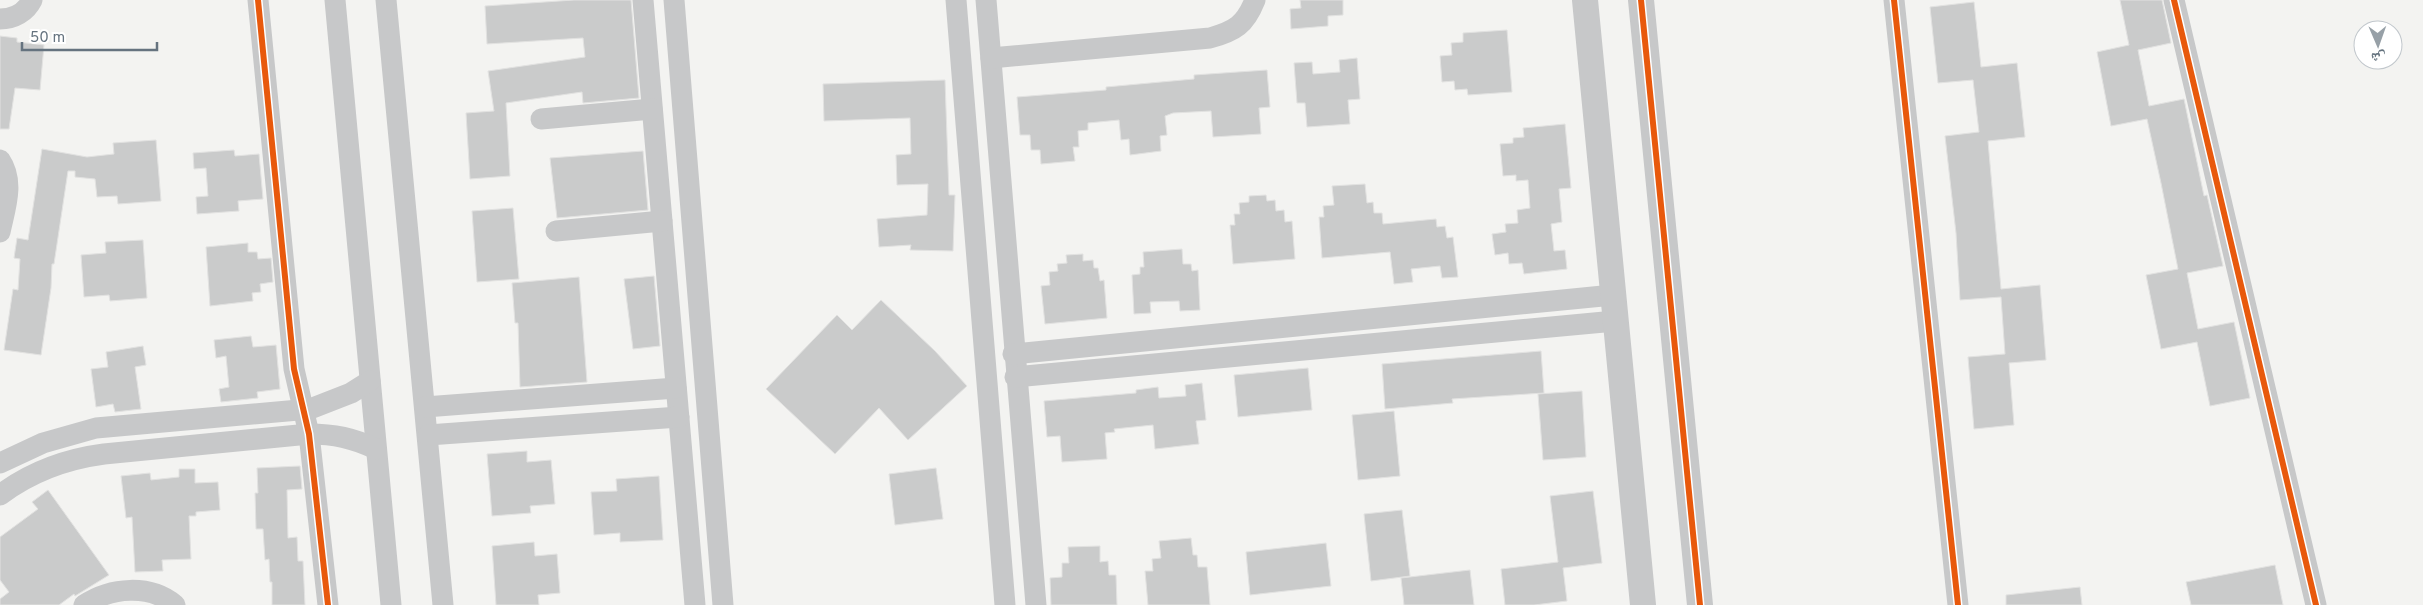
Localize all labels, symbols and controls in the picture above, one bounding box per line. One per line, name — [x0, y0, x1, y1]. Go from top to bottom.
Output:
scale bar — [22, 20, 158, 52]
north arrow — [2353, 20, 2403, 70]
text: 50 m — [30, 29, 65, 48]
text: ش — [2371, 48, 2386, 65]

